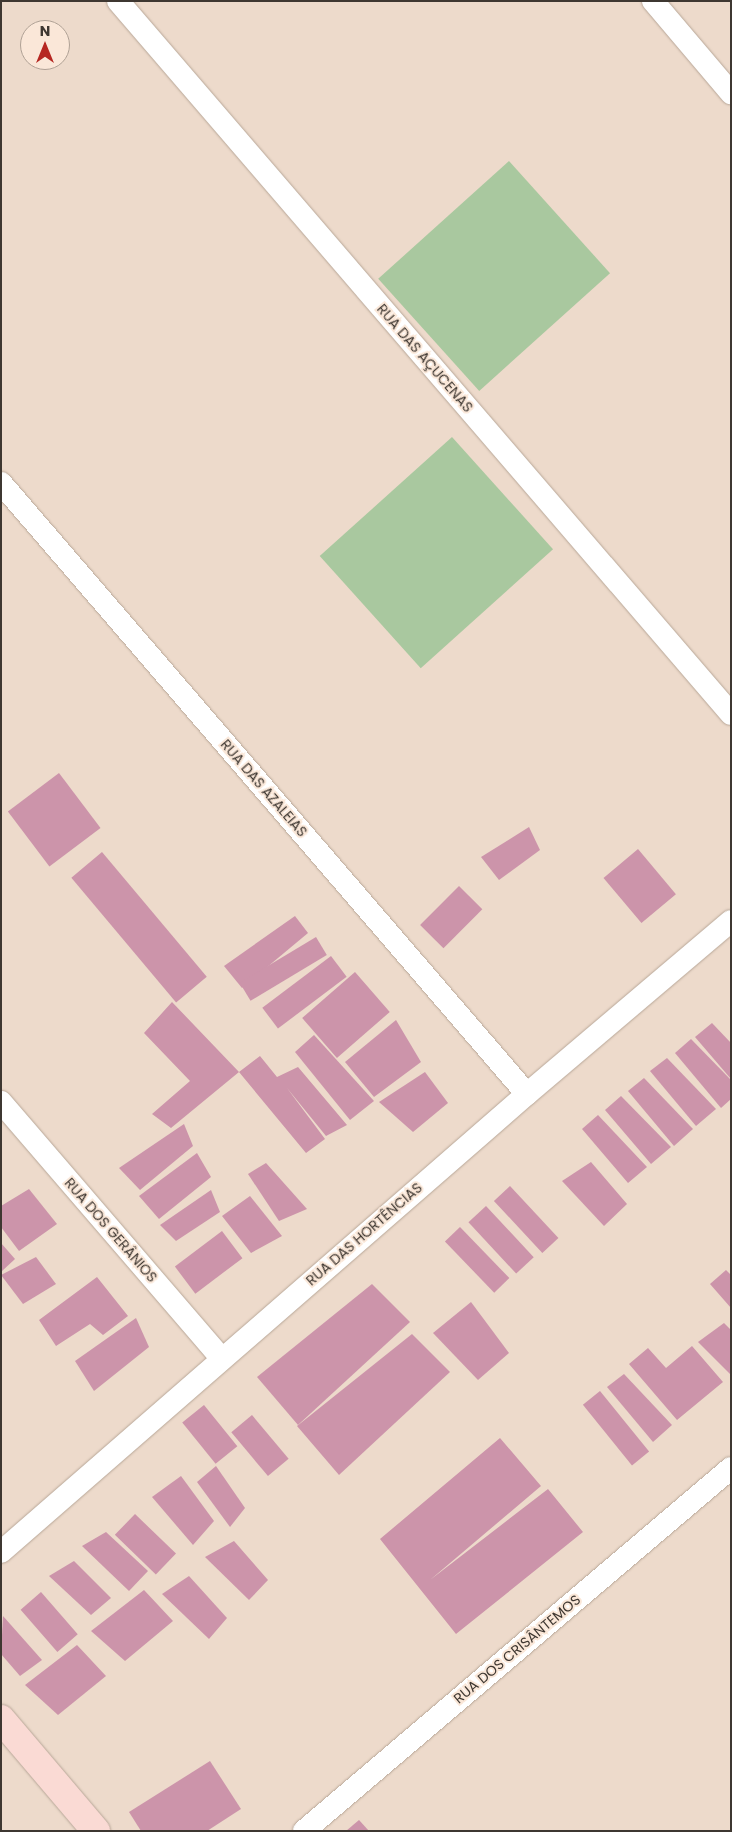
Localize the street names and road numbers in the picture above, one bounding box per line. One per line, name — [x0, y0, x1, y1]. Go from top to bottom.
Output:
street label: RUA DAS AÇUCENAS — [374, 301, 476, 415]
street label: RUA DAS AZALEIAS — [217, 736, 311, 840]
street label: RUA DOS GERÂNIOS — [61, 1174, 161, 1286]
street label: RUA DAS HORTÊNCIAS — [303, 1179, 425, 1289]
street label: RUA DOS CRISÂNTEMOS — [450, 1591, 584, 1707]

